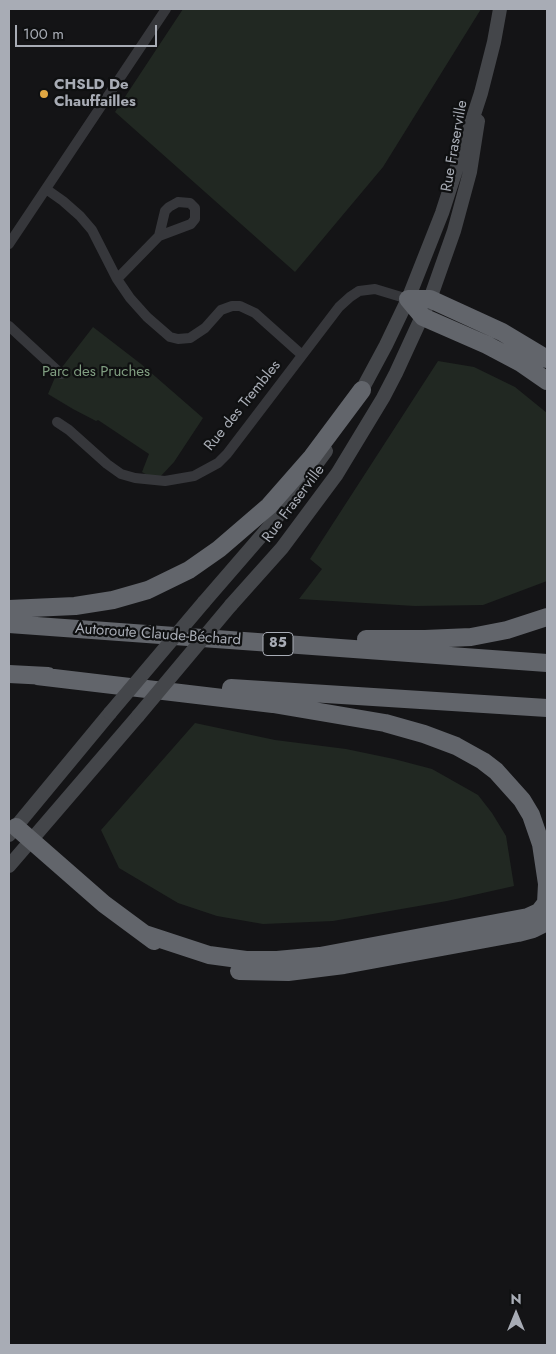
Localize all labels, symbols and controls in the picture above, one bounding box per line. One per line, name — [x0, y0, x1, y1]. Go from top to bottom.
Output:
scale bar — [18, 15, 160, 47]
text: 100 m — [23, 23, 64, 45]
place label: CHSLD De Chauffailles — [54, 76, 136, 111]
marker: CHSLD De Chauffailles — [38, 88, 50, 100]
street label: Rue Fraserville — [438, 99, 472, 193]
street label: Rue des Trembles — [201, 357, 285, 455]
park label: Parc des Pruches — [42, 363, 150, 381]
street label: Rue Fraserville — [259, 462, 329, 546]
street label: Autoroute Claude-Béchard — [74, 620, 242, 650]
road number: 85 — [263, 633, 293, 656]
north arrow — [491, 1289, 541, 1339]
text: N — [510, 1289, 522, 1309]

